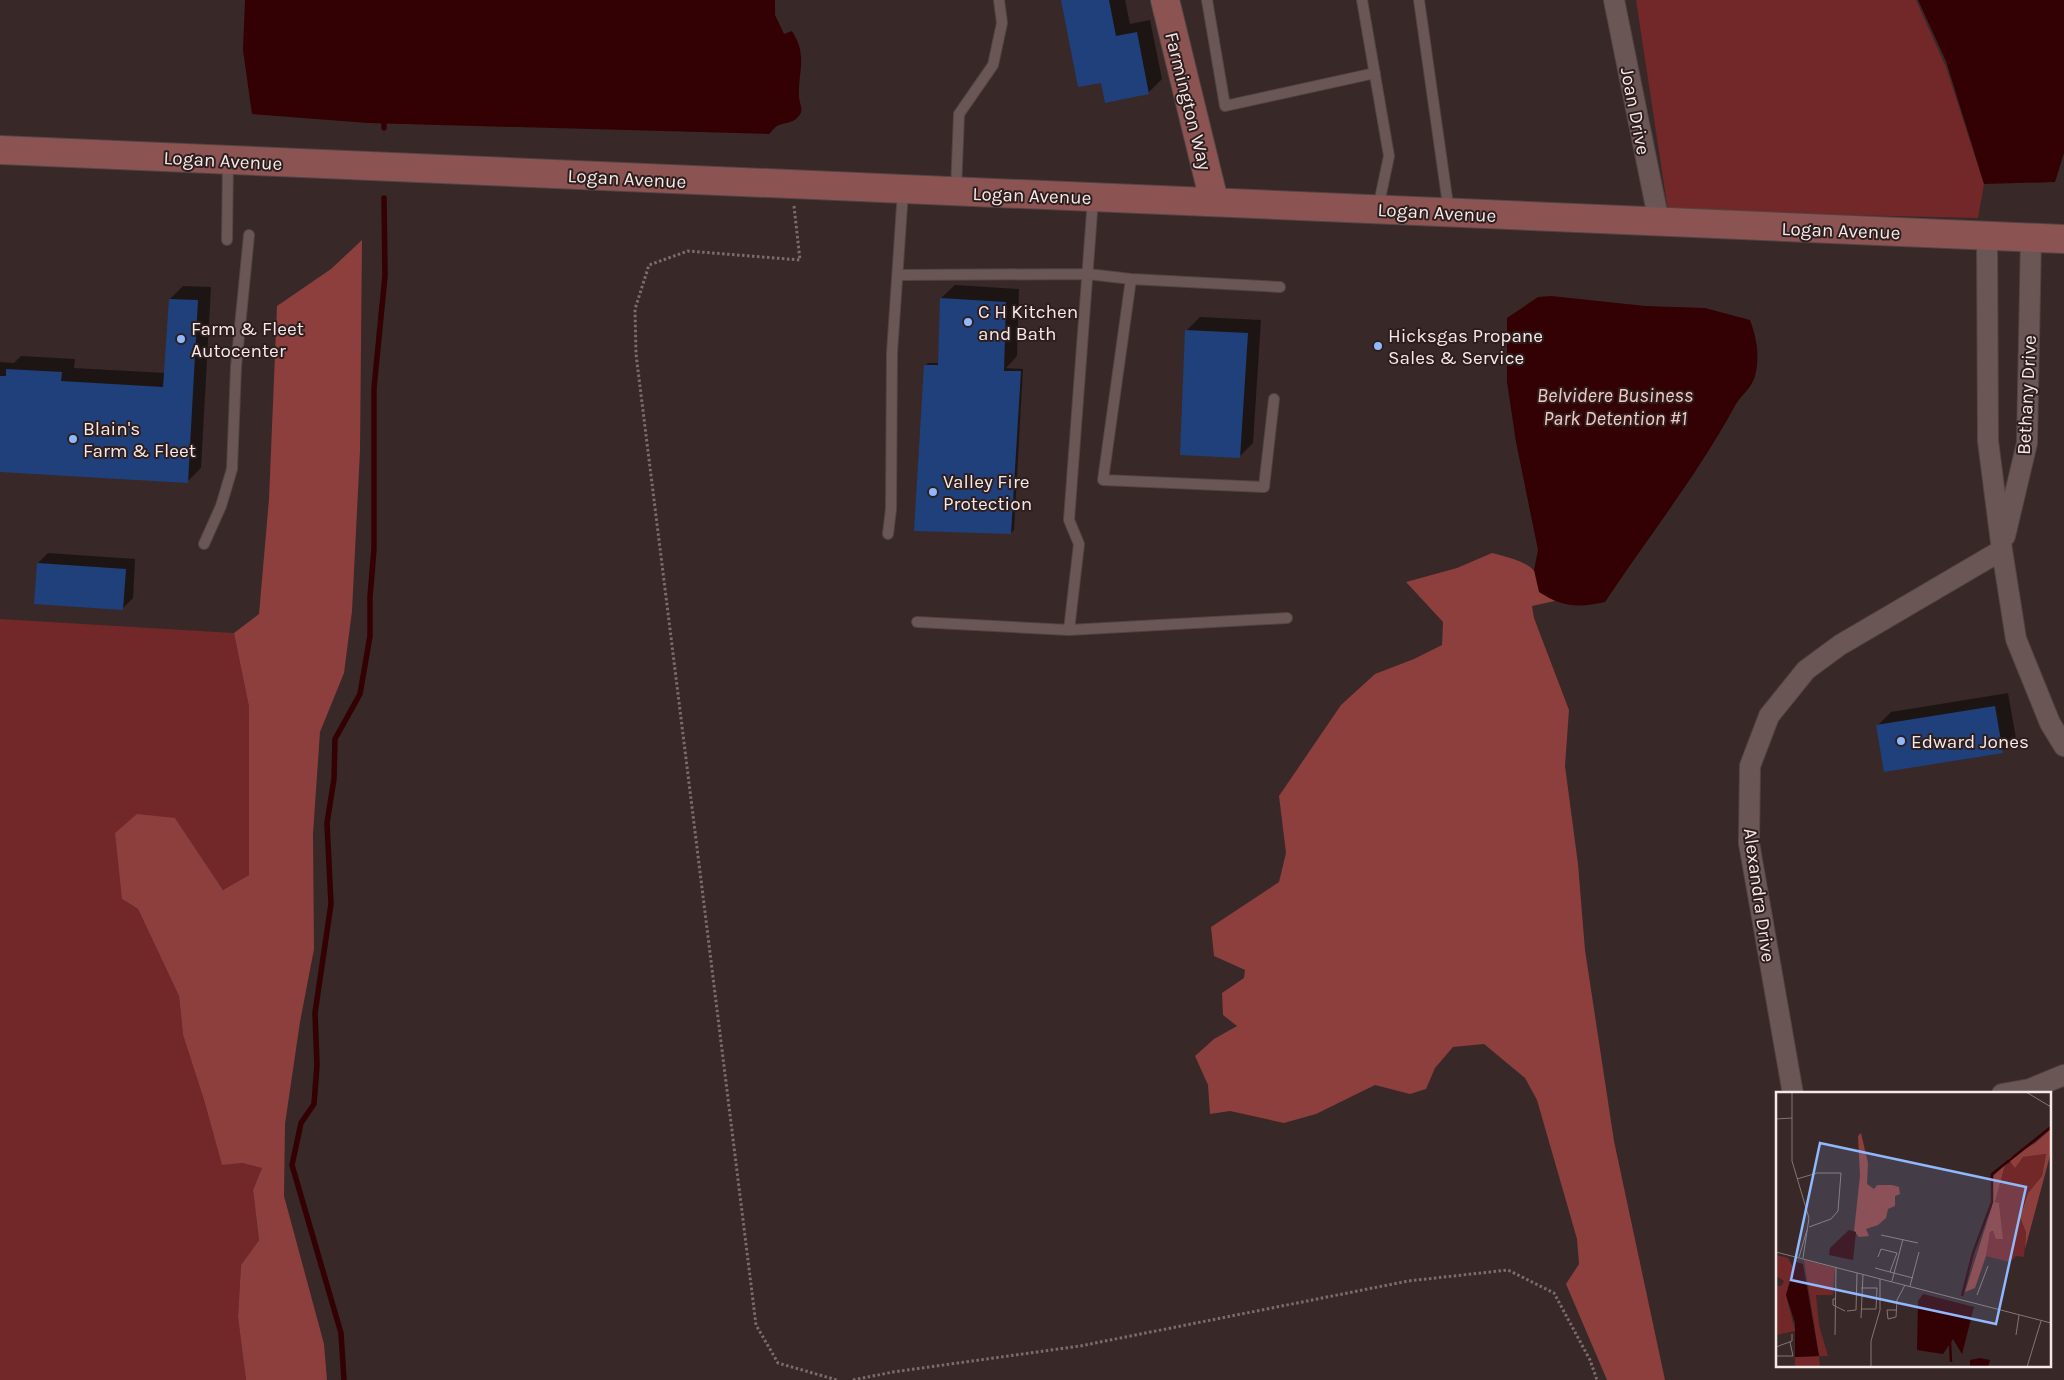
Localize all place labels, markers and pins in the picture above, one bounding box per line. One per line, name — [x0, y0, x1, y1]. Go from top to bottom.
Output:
place label: C H Kitchen and Bath — [978, 301, 1078, 345]
marker: C H Kitchen and Bath — [962, 316, 974, 328]
place label: Farm & Fleet Autocenter — [191, 318, 304, 362]
place label: Hicksgas Propane Sales & Service — [1388, 325, 1543, 369]
marker: Farm & Fleet Autocenter — [175, 333, 187, 345]
marker: Hicksgas Propane Sales & Service — [1372, 340, 1384, 352]
place label: Blain's Farm & Fleet — [83, 418, 196, 462]
marker: Blain's Farm & Fleet — [67, 433, 79, 445]
place label: Valley Fire Protection — [943, 471, 1032, 515]
marker: Valley Fire Protection — [927, 486, 939, 498]
place label: Edward Jones — [1911, 731, 2029, 753]
marker: Edward Jones — [1895, 735, 1907, 747]

